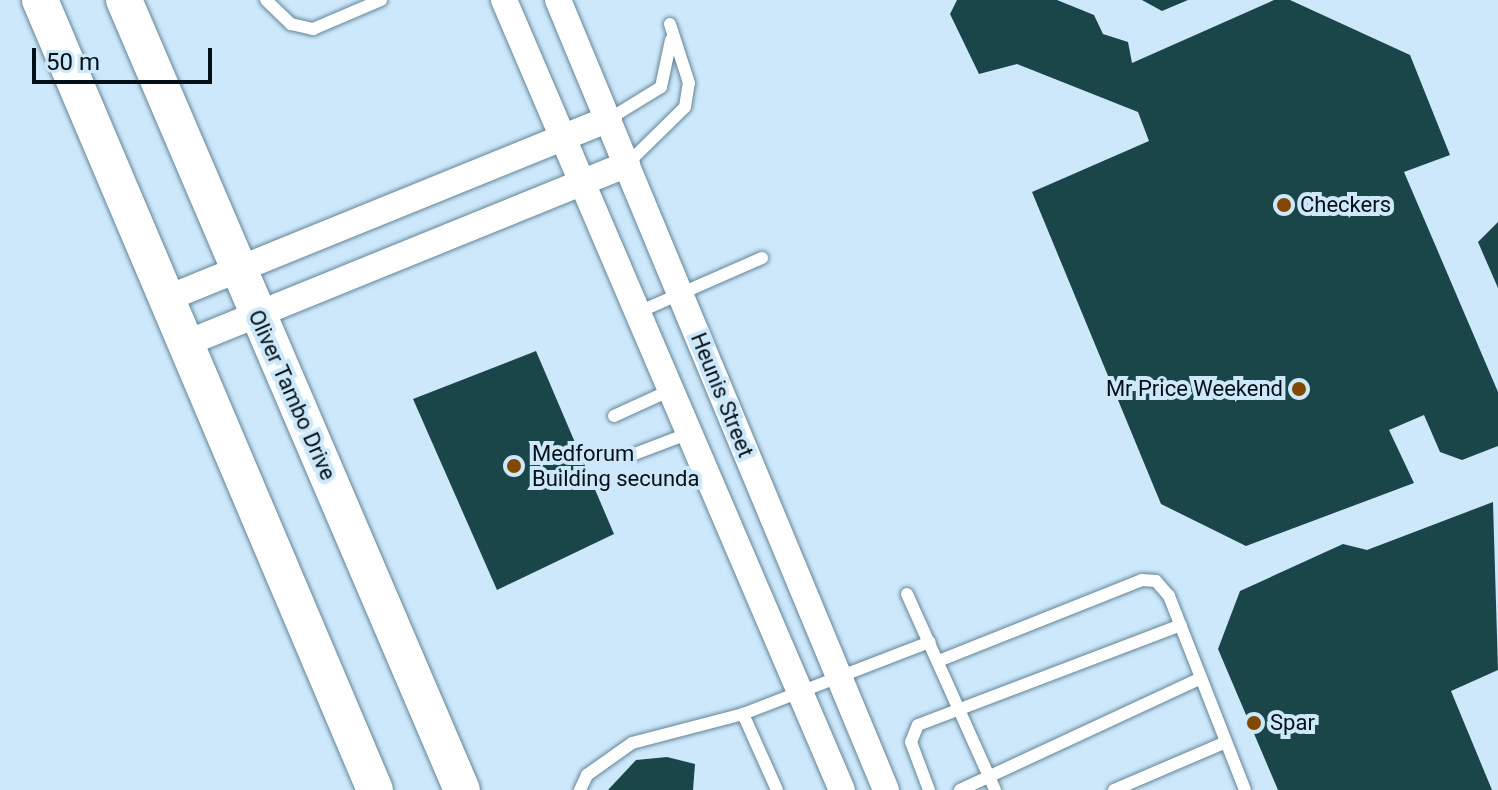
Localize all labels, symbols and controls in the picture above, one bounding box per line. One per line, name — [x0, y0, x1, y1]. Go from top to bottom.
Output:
scale bar — [36, 32, 216, 82]
text: 50 m — [46, 48, 100, 76]
place label: Checkers — [1300, 192, 1391, 218]
marker: Checkers — [1275, 196, 1293, 214]
street label: Oliver Tambo Drive — [243, 306, 341, 484]
street label: Heunis Street — [685, 329, 759, 461]
place label: Mr Price Weekend — [1106, 376, 1283, 402]
marker: Mr Price Weekend — [1290, 380, 1308, 398]
place label: Medforum Building secunda — [532, 440, 699, 492]
marker: Medforum Building secunda — [503, 455, 525, 477]
place label: Spar — [1270, 710, 1315, 736]
marker: Spar — [1245, 714, 1263, 732]

